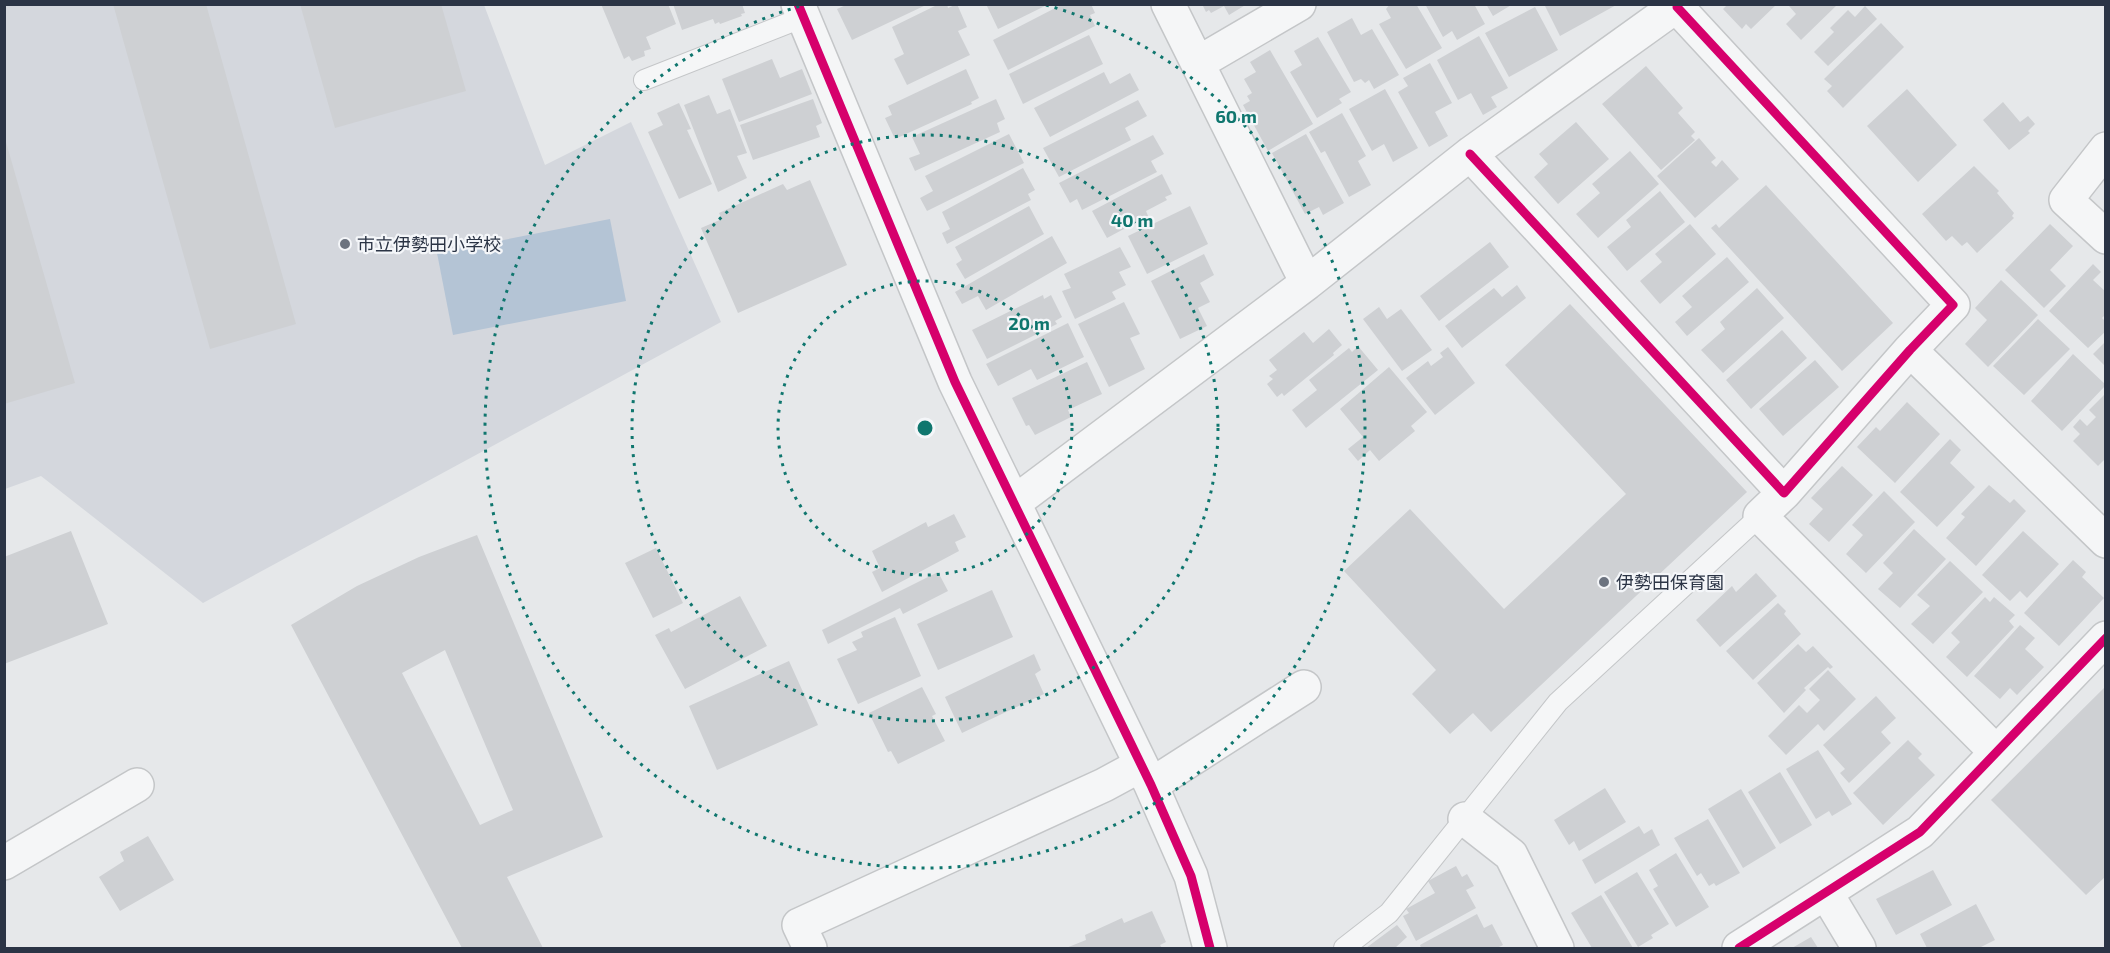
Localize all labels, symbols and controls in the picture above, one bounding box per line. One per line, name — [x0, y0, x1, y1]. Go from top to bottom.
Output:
text: 60 m — [1215, 105, 1257, 127]
text: 40 m — [1111, 209, 1153, 231]
place label: 市立伊勢田小学校 — [357, 233, 501, 255]
marker: 市立伊勢田小学校 — [338, 237, 352, 251]
text: 20 m — [1008, 312, 1050, 334]
centre of rings — [915, 418, 935, 438]
place label: 伊勢田保育園 — [1616, 571, 1724, 593]
marker: 伊勢田保育園 — [1597, 575, 1611, 589]

